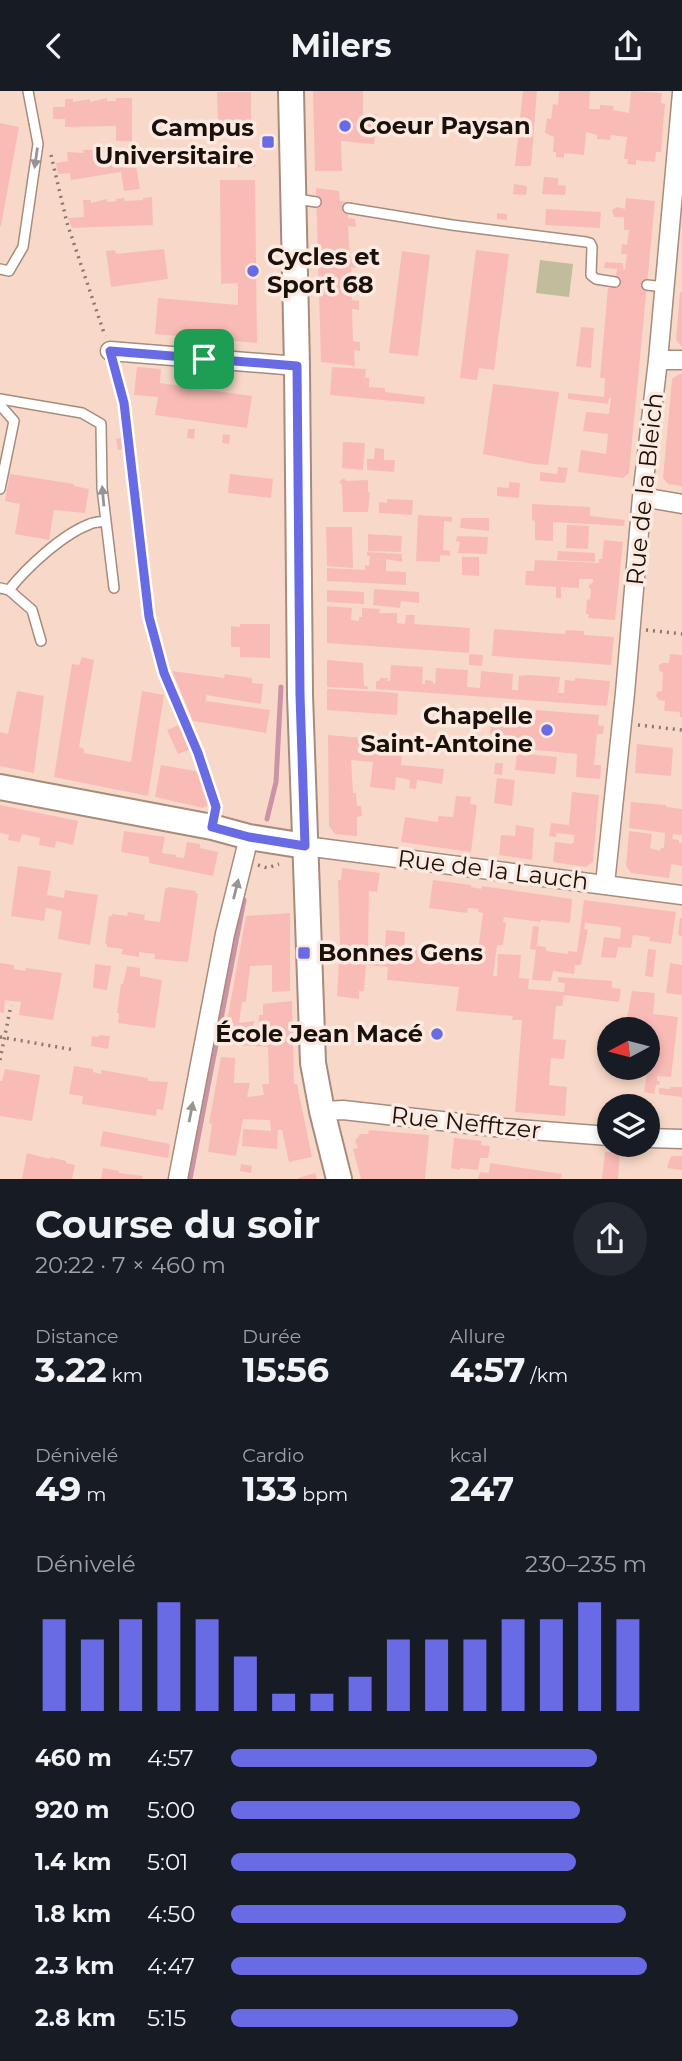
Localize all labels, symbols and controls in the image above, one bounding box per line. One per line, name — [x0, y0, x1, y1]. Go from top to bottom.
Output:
text: Milers — [291, 26, 391, 65]
icon: back — [35, 27, 73, 65]
icon: share — [609, 27, 647, 65]
place label: Coeur Paysan — [359, 111, 531, 140]
place label: Campus Universitaire — [95, 113, 254, 170]
marker: Coeur Paysan — [337, 118, 353, 134]
marker: Campus Universitaire — [260, 134, 276, 150]
one-way arrow — [30, 147, 41, 169]
place label: Cycles et Sport 68 — [267, 242, 381, 299]
marker: Cycles et Sport 68 — [245, 263, 261, 279]
pin — [174, 329, 234, 389]
icon: arrive — [185, 340, 223, 378]
street label: Rue de la Bleich — [620, 391, 669, 587]
one-way arrow — [97, 485, 108, 507]
place label: Chapelle Saint-Antoine — [360, 701, 533, 758]
marker: Chapelle Saint-Antoine — [539, 722, 555, 738]
street label: Rue de la Lauch — [396, 843, 590, 896]
one-way arrow — [230, 878, 241, 900]
place label: Bonnes Gens — [318, 938, 483, 967]
marker: Bonnes Gens — [296, 945, 312, 961]
north arrow — [597, 1017, 660, 1080]
map controls — [597, 1017, 660, 1157]
place label: École Jean Macé — [215, 1019, 423, 1048]
marker: École Jean Macé — [429, 1026, 445, 1042]
button: layers — [597, 1094, 660, 1157]
street label: Rue Nefftzer — [390, 1100, 542, 1145]
one-way arrow — [186, 1101, 197, 1123]
text: Course du soir — [35, 1201, 320, 1248]
button: share — [573, 1202, 647, 1276]
text: 20:22 · 7 × 460 m — [35, 1251, 226, 1279]
text: Distance — [35, 1325, 118, 1348]
text: Durée — [242, 1325, 301, 1348]
text: Allure — [450, 1325, 505, 1348]
text: 3.22 — [35, 1348, 107, 1391]
text: 15:56 — [242, 1348, 329, 1391]
text: 4:57 — [450, 1348, 525, 1391]
text: km — [107, 1364, 143, 1387]
text: /km — [525, 1364, 568, 1387]
text: Dénivelé — [35, 1444, 118, 1467]
text: Cardio — [242, 1444, 304, 1467]
text: kcal — [450, 1444, 488, 1467]
text: 49 — [35, 1467, 81, 1510]
text: 133 — [242, 1467, 297, 1510]
text: 247 — [450, 1467, 514, 1510]
text: m — [81, 1483, 106, 1506]
text: bpm — [297, 1483, 348, 1506]
text: Dénivelé — [35, 1550, 136, 1578]
text: 230–235 m — [525, 1550, 647, 1578]
text: 460 m — [35, 1744, 112, 1772]
text: 4:57 — [147, 1744, 193, 1772]
text: 920 m — [35, 1796, 109, 1824]
text: 5:00 — [147, 1796, 195, 1824]
text: 1.4 km — [35, 1848, 112, 1876]
text: 5:01 — [147, 1848, 188, 1876]
text: 1.8 km — [35, 1900, 111, 1928]
text: 4:50 — [147, 1900, 195, 1928]
text: 2.3 km — [35, 1952, 114, 1980]
text: 4:47 — [147, 1952, 195, 1980]
text: 2.8 km — [35, 2004, 116, 2032]
text: 5:15 — [147, 2004, 186, 2032]

